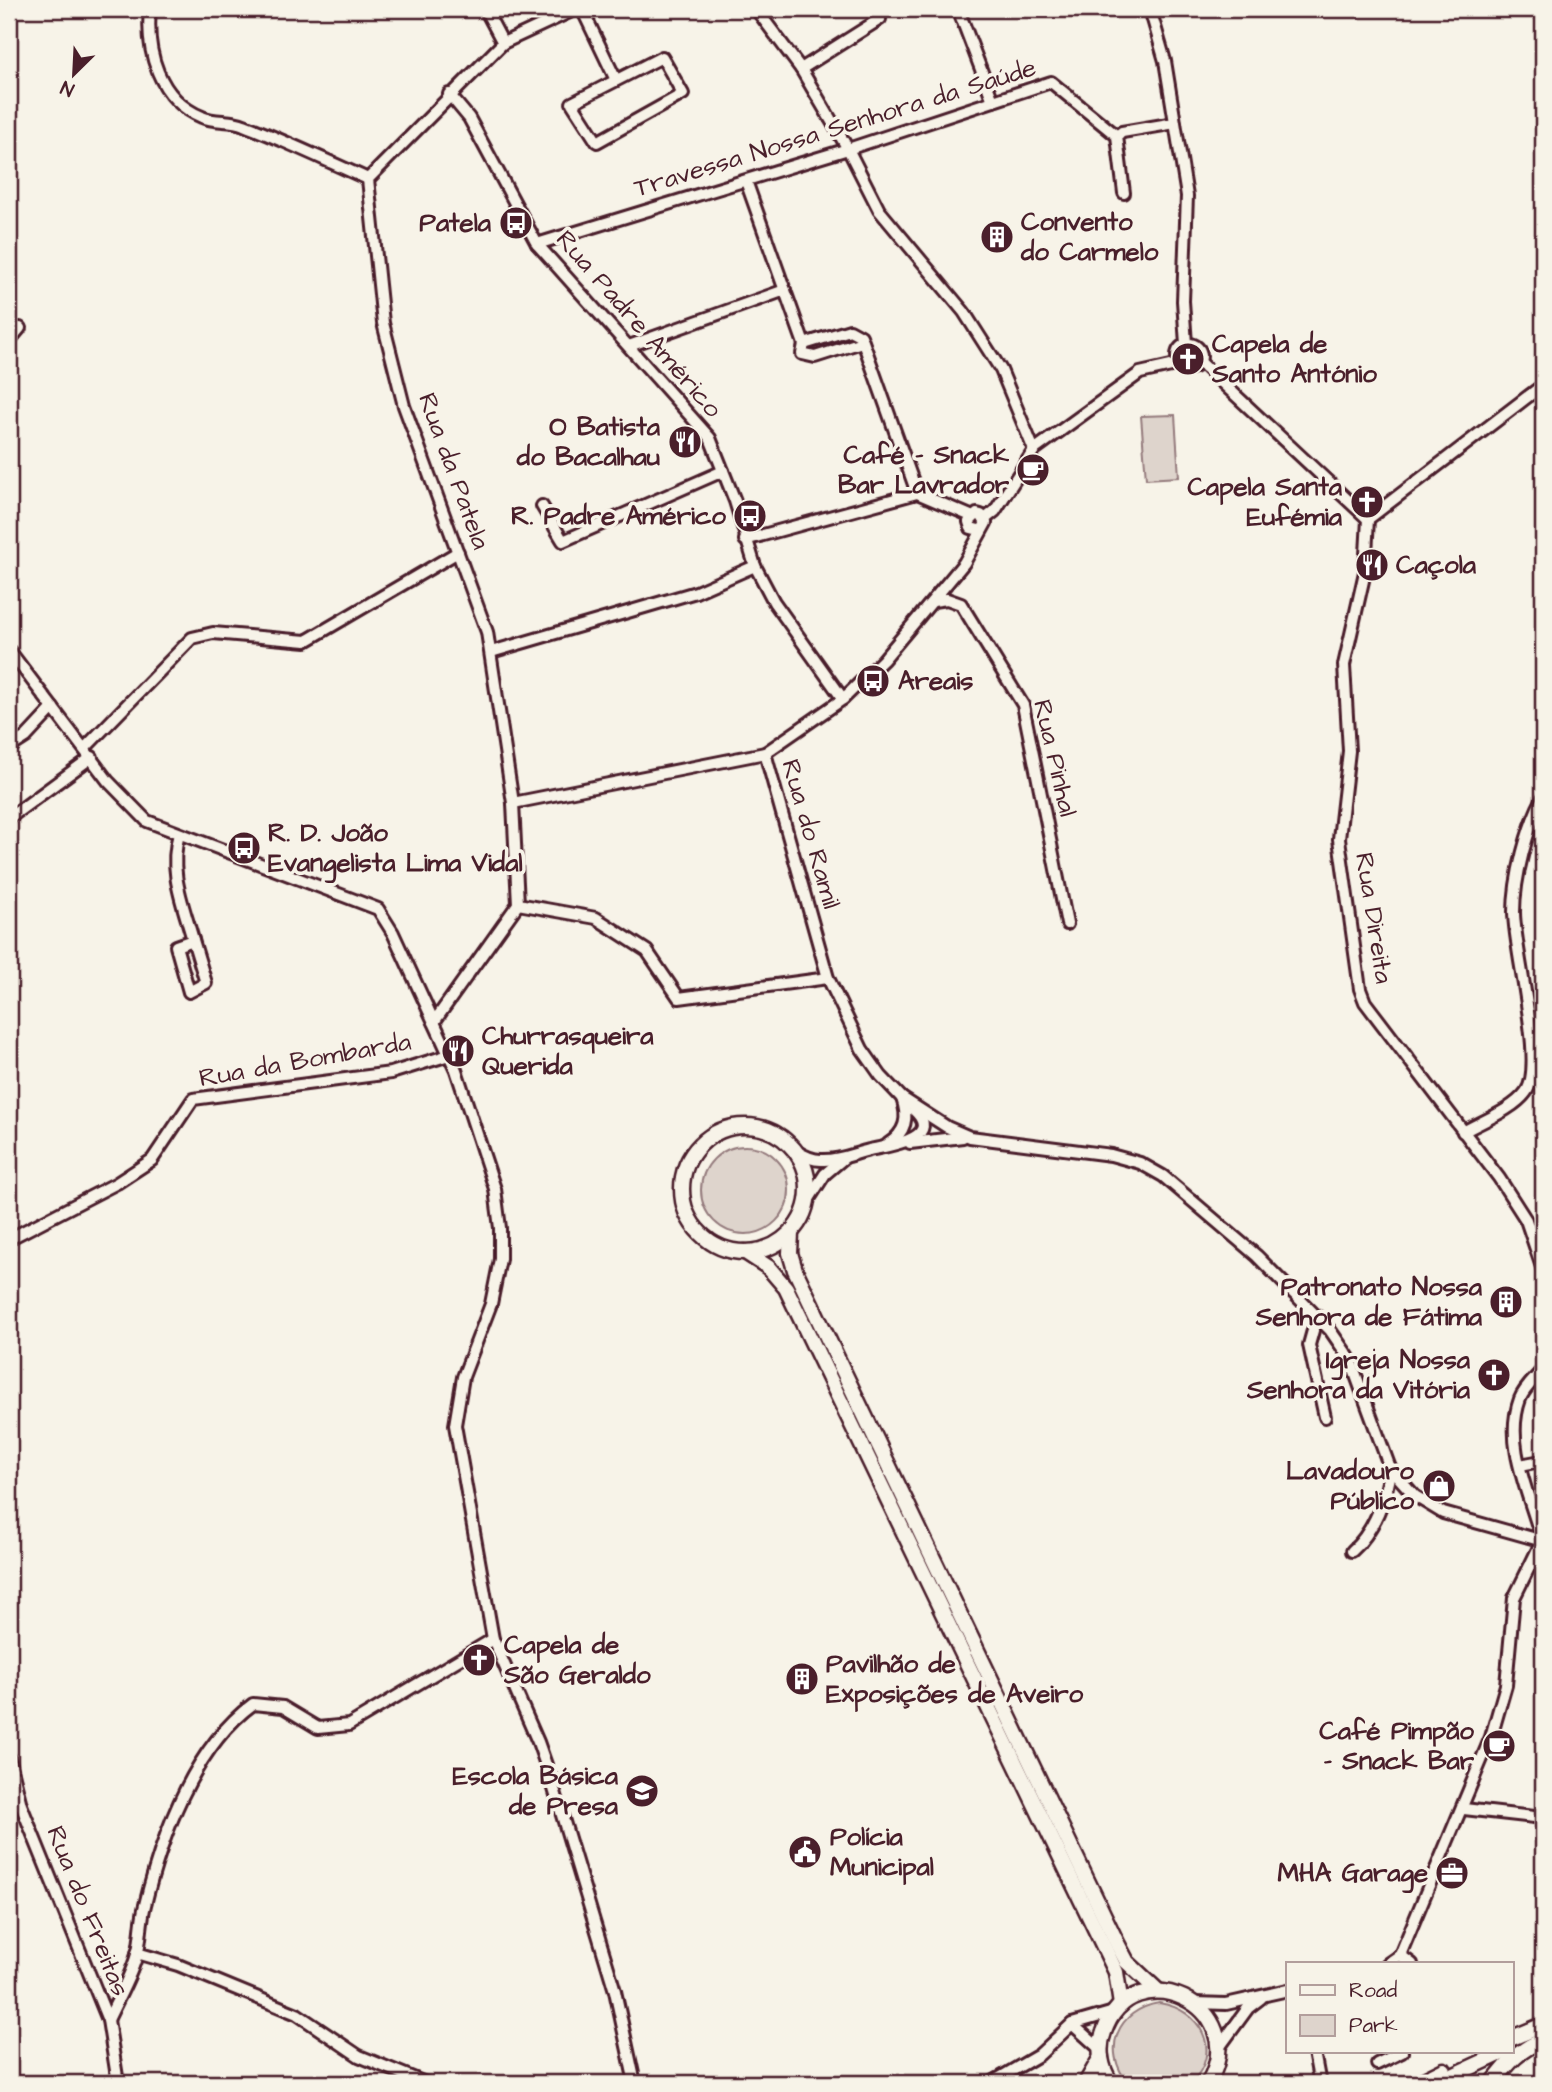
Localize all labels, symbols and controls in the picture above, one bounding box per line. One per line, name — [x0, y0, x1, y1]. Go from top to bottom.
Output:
north arrow — [38, 38, 108, 108]
street label: Travessa Nossa Senhora da Saúde — [630, 50, 1040, 206]
text: N — [57, 73, 79, 103]
bus stop icon: Patela — [497, 204, 535, 242]
place label: Convento do Carmelo — [1020, 204, 1159, 270]
place label: Patela — [419, 205, 492, 241]
building icon: Convento do Carmelo — [978, 218, 1016, 256]
street label: Rua Padre Américo — [547, 223, 731, 426]
place label: Capela de Santo António — [1211, 326, 1377, 392]
church icon: Capela de Santo António — [1169, 340, 1207, 378]
street label: Rua da Patela — [409, 388, 499, 554]
place label: O Batista do Bacalhau — [516, 409, 661, 475]
restaurant icon: O Batista do Bacalhau — [666, 423, 704, 461]
place label: Café - Snack Bar Lavrador — [838, 437, 1010, 503]
cafe icon: Café - Snack Bar Lavrador — [1014, 451, 1052, 489]
place label: Capela Santa Eufémia — [1187, 469, 1343, 535]
church icon: Capela Santa Eufémia — [1348, 483, 1386, 521]
bus stop icon: R. Padre Américo — [731, 497, 769, 535]
place label: R. Padre Américo — [511, 498, 726, 534]
restaurant icon: Caçola — [1353, 546, 1391, 584]
place label: Caçola — [1396, 547, 1477, 583]
bus stop icon: Areais — [854, 662, 892, 700]
place label: Areais — [898, 663, 973, 699]
street label: Rua Pinhal — [1024, 696, 1086, 820]
street label: Rua do Ramil — [773, 755, 849, 913]
place label: R. D. João Evangelista Lima Vidal — [268, 815, 523, 884]
bus stop icon: R. D. João Evangelista Lima Vidal — [225, 829, 263, 867]
street label: Rua Direita — [1346, 850, 1402, 986]
place label: Churrasqueira Querida — [482, 1018, 654, 1084]
street label: Rua da Bombarda — [196, 1024, 414, 1096]
restaurant icon: Churrasqueira Querida — [439, 1032, 477, 1070]
place label: Patronato Nossa Senhora de Fátima — [1255, 1269, 1483, 1335]
building icon: Patronato Nossa Senhora de Fátima — [1487, 1283, 1525, 1321]
place label: Igreja Nossa Senhora da Vitória — [1246, 1342, 1471, 1408]
church icon: Igreja Nossa Senhora da Vitória — [1475, 1356, 1513, 1394]
place label: Lavadouro Público — [1286, 1453, 1414, 1519]
shop icon: Lavadouro Público — [1420, 1467, 1458, 1505]
place label: Capela de São Geraldo — [503, 1627, 651, 1693]
church icon: Capela de São Geraldo — [460, 1641, 498, 1679]
place label: Pavilhão de Exposições de Aveiro — [826, 1646, 1084, 1712]
building icon: Pavilhão de Exposições de Aveiro — [783, 1660, 821, 1698]
place label: Café Pimpão - Snack Bar — [1319, 1713, 1475, 1779]
cafe icon: Café Pimpão - Snack Bar — [1480, 1727, 1518, 1765]
place label: Escola Básica de Presa — [452, 1758, 619, 1824]
school or university icon: Escola Básica de Presa — [623, 1772, 661, 1810]
place label: Polícia Municipal — [830, 1819, 934, 1885]
street label: Rua do Freitas — [37, 1820, 139, 2002]
public building icon: Polícia Municipal — [786, 1833, 824, 1871]
office icon: MHA Garage — [1433, 1854, 1471, 1892]
place label: MHA Garage — [1277, 1855, 1428, 1894]
legend — [1286, 1962, 1514, 2054]
text: Road — [1349, 1976, 1397, 2005]
text: Park — [1349, 2011, 1398, 2040]

